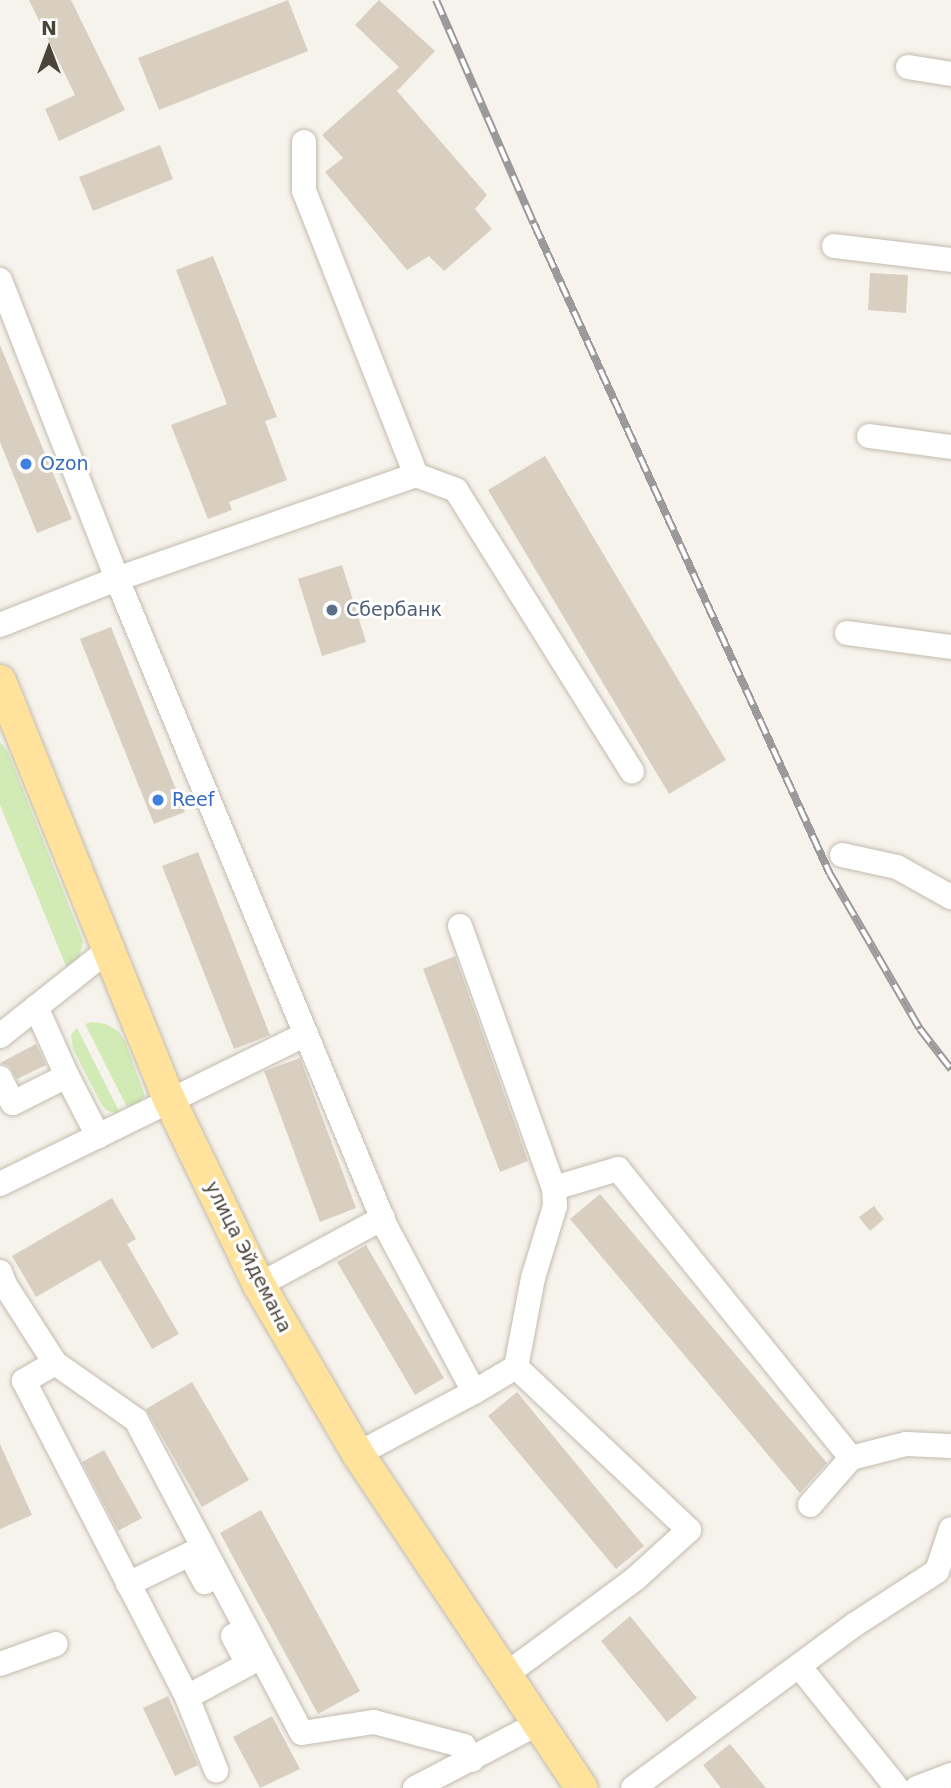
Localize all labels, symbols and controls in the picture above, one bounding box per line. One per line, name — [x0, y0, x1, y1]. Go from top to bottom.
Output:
north arrow — [14, 14, 84, 84]
text: N — [41, 17, 57, 39]
place label: Ozon — [40, 453, 89, 475]
marker: Ozon — [18, 456, 34, 472]
place label: Сбербанк — [346, 599, 442, 621]
marker: Сбербанк — [324, 602, 340, 618]
place label: Reef — [172, 789, 214, 811]
marker: Reef — [150, 792, 166, 808]
street label: улица Эйдемана — [200, 1177, 296, 1337]

